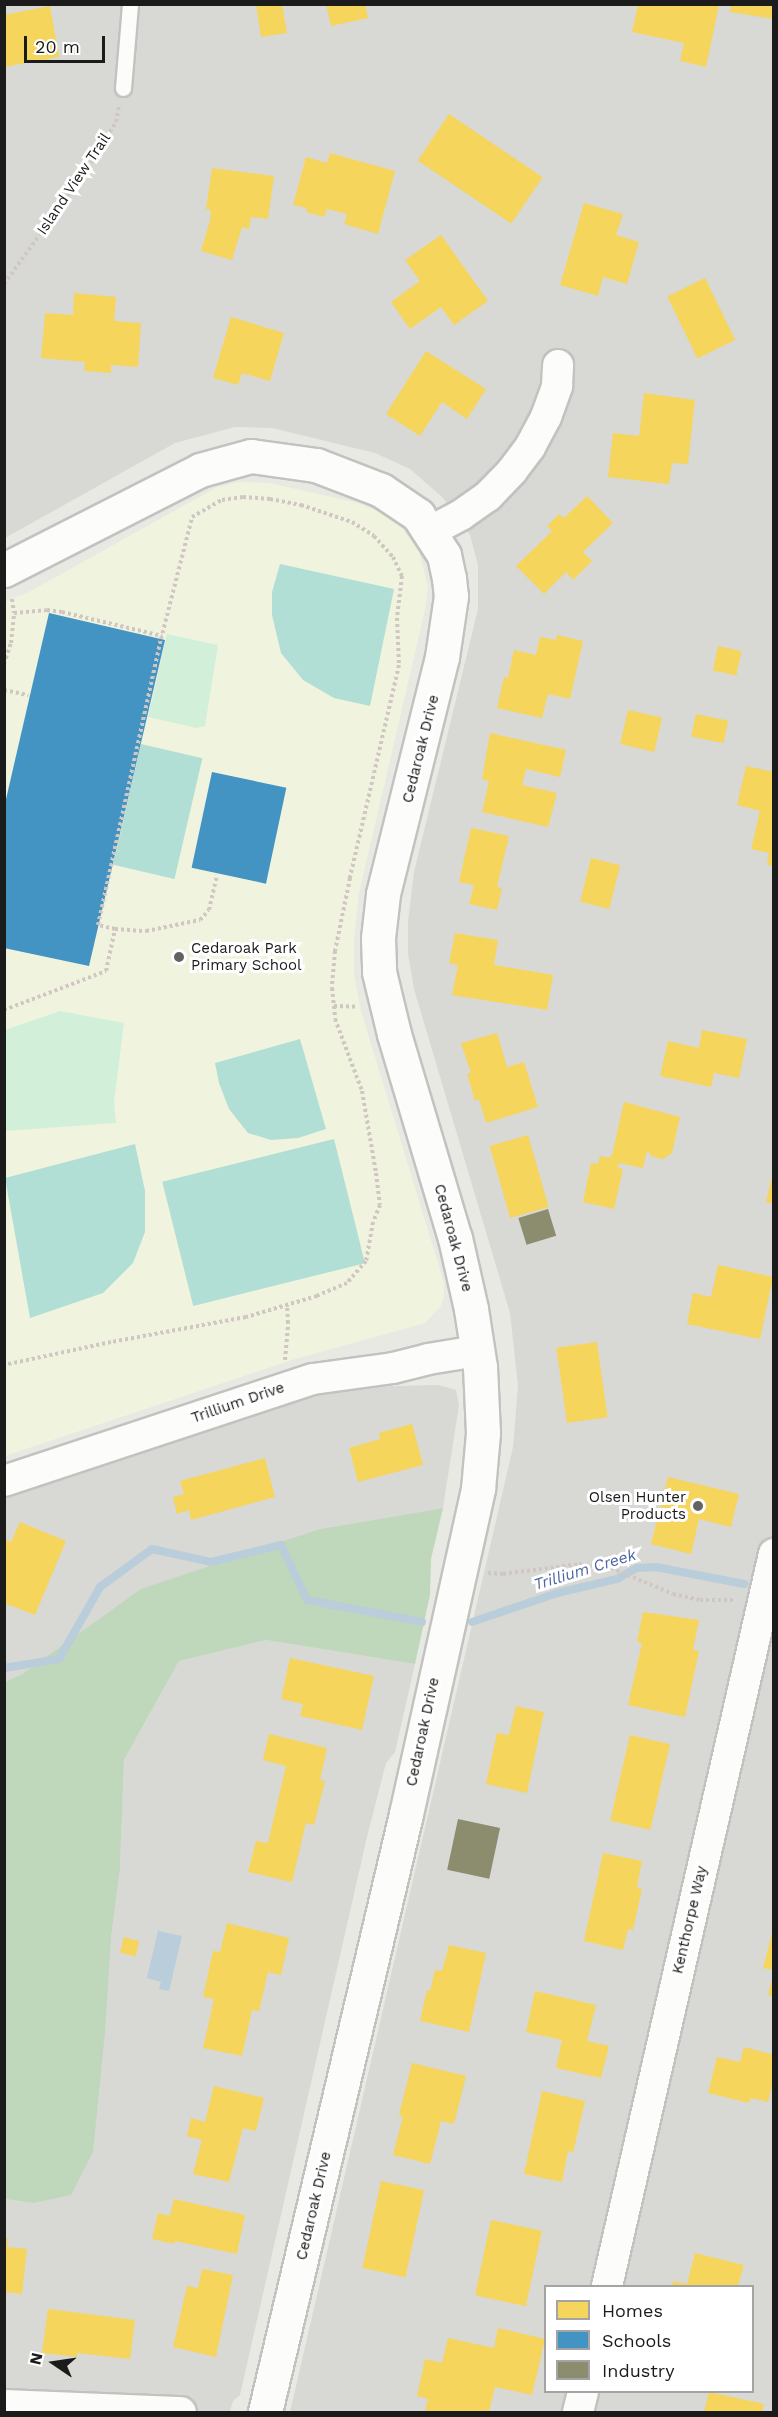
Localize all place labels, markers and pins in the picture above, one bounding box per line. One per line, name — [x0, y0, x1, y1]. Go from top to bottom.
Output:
place label: Cedaroak Park Primary School — [191, 939, 302, 974]
marker: Cedaroak Park Primary School — [172, 950, 186, 964]
place label: Olsen Hunter Products — [589, 1488, 686, 1523]
marker: Olsen Hunter Products — [691, 1499, 705, 1513]

